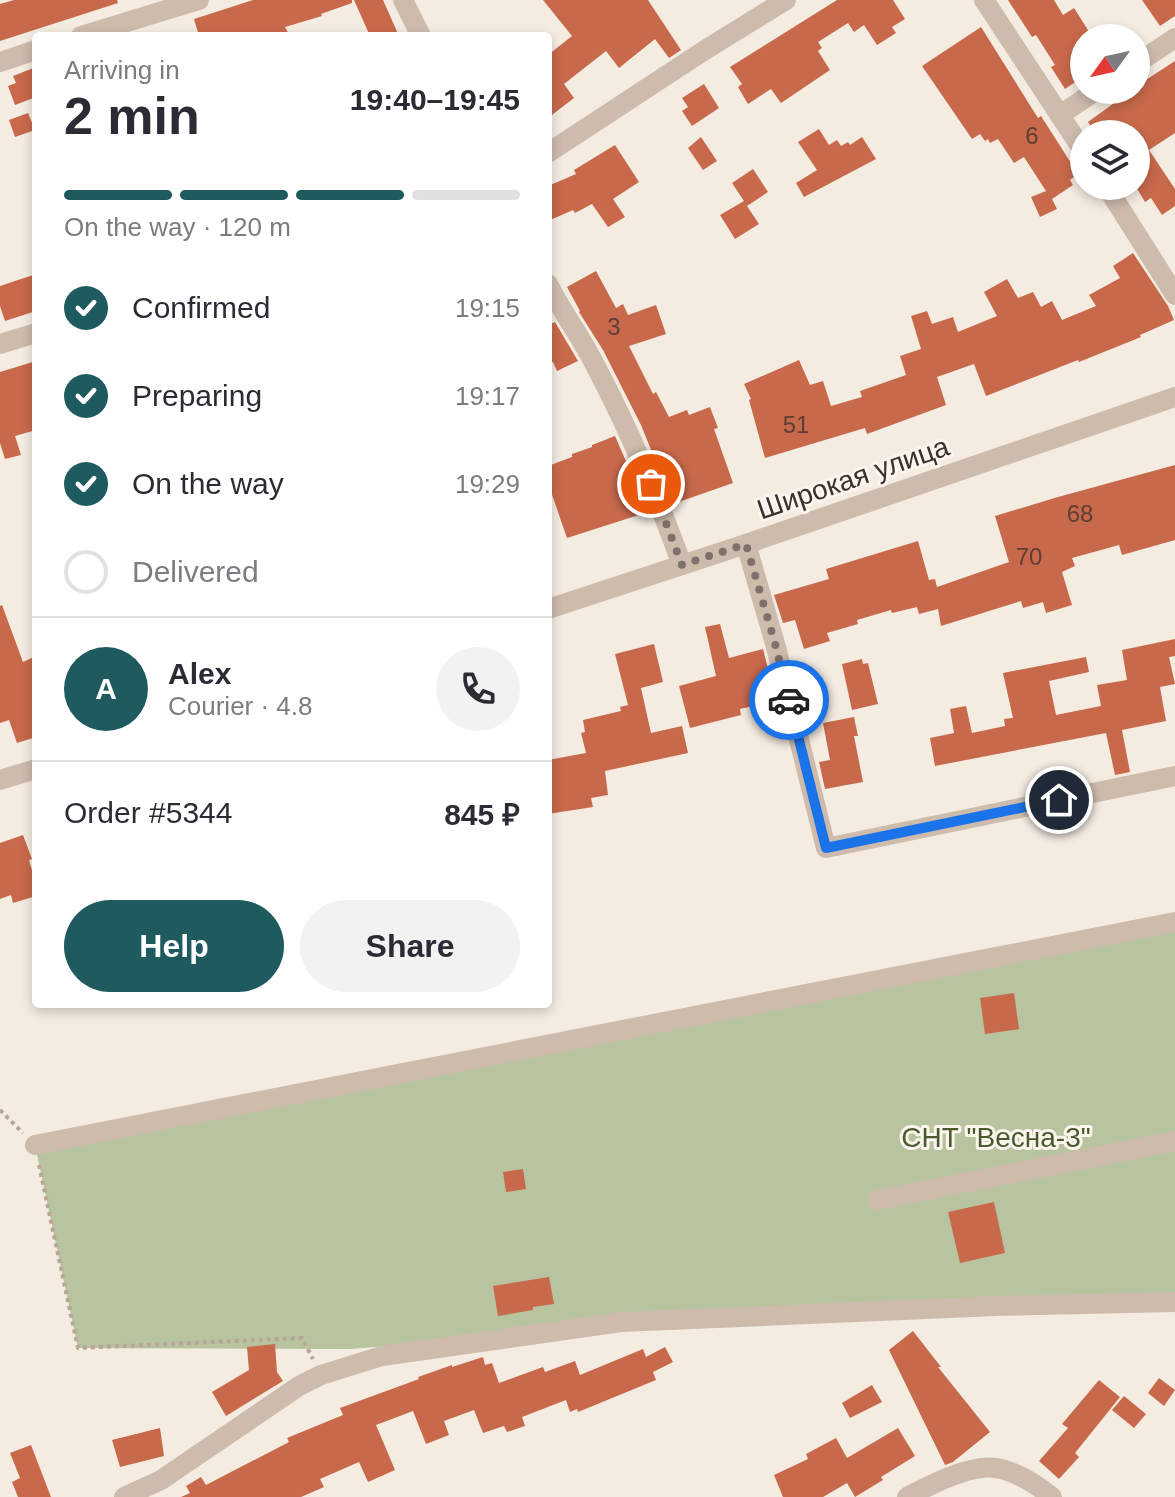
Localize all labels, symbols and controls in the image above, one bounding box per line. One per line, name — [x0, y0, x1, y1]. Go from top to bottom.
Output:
north arrow — [1070, 24, 1150, 104]
map controls — [1070, 24, 1150, 200]
text: Arriving in — [64, 55, 180, 85]
text: 19:40–19:45 — [350, 83, 520, 116]
text: 2 min — [64, 87, 200, 145]
button: layers — [1070, 120, 1150, 200]
house number: 6 — [1025, 122, 1039, 149]
text: On the way · 120 m — [64, 212, 291, 242]
icon: check — [64, 286, 108, 330]
text: Confirmed — [132, 291, 270, 324]
text: 19:15 — [455, 293, 520, 323]
house number: 3 — [607, 313, 621, 340]
icon: check — [64, 374, 108, 418]
text: Preparing — [132, 379, 262, 412]
text: 19:17 — [455, 381, 520, 411]
house number: 51 — [783, 411, 809, 438]
street label: Широкая улица — [753, 431, 953, 525]
pin — [617, 450, 685, 518]
icon: check — [64, 462, 108, 506]
icon: bag — [629, 462, 673, 506]
text: On the way — [132, 467, 284, 500]
text: 19:29 — [455, 469, 520, 499]
house number: 68 — [1067, 500, 1093, 527]
house number: 70 — [1016, 543, 1042, 570]
text: Delivered — [132, 555, 259, 588]
button: phone — [436, 647, 520, 731]
text: Alex — [168, 657, 231, 690]
courier — [749, 660, 829, 740]
text: A — [95, 672, 117, 705]
icon: car — [767, 678, 811, 722]
text: Courier · 4.8 — [168, 691, 313, 721]
pin — [1025, 766, 1093, 834]
icon: home — [1037, 778, 1081, 822]
text: Order #5344 — [64, 796, 232, 829]
text: 845 ₽ — [444, 798, 520, 831]
button: Help — [64, 900, 284, 992]
button: Share — [300, 900, 520, 992]
park label: СНТ "Весна-3" — [901, 1122, 1091, 1153]

